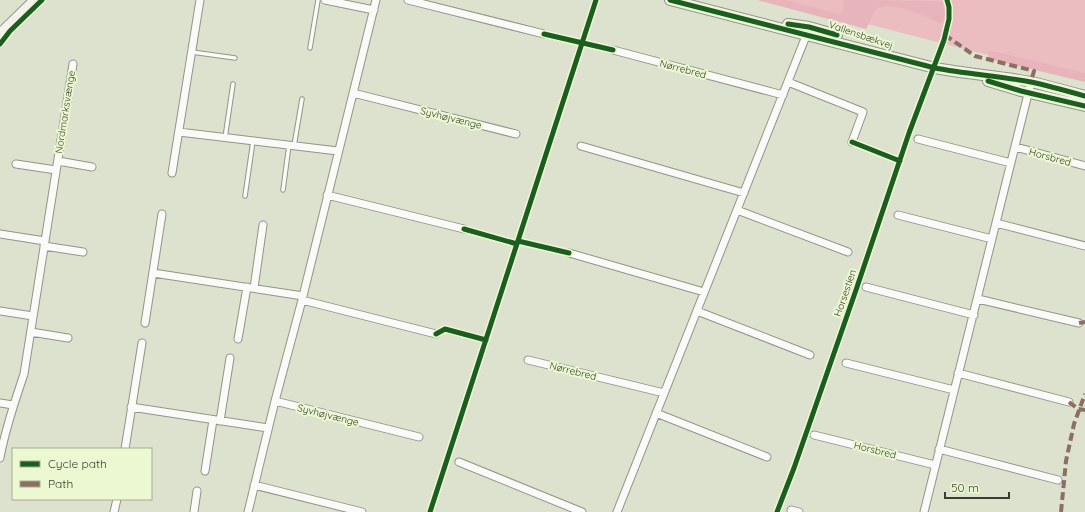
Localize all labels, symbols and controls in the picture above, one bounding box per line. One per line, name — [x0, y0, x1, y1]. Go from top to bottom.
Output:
street label: Vallensbækvej — [827, 18, 895, 52]
street label: Nørrebred — [658, 57, 708, 81]
street label: Nordmarksvænge — [52, 69, 78, 154]
street label: Syvhøjvænge — [419, 104, 483, 132]
street label: Horsbred — [1027, 145, 1073, 169]
street label: Horsestien — [831, 268, 859, 318]
street label: Nørrebred — [548, 359, 598, 383]
street label: Syvhøjvænge — [296, 401, 360, 429]
street label: Horsbred — [852, 438, 898, 462]
legend — [12, 448, 152, 500]
text: Cycle path — [48, 456, 107, 471]
scale bar — [945, 474, 1009, 500]
text: Path — [48, 476, 73, 491]
text: 50 m — [951, 480, 979, 495]

